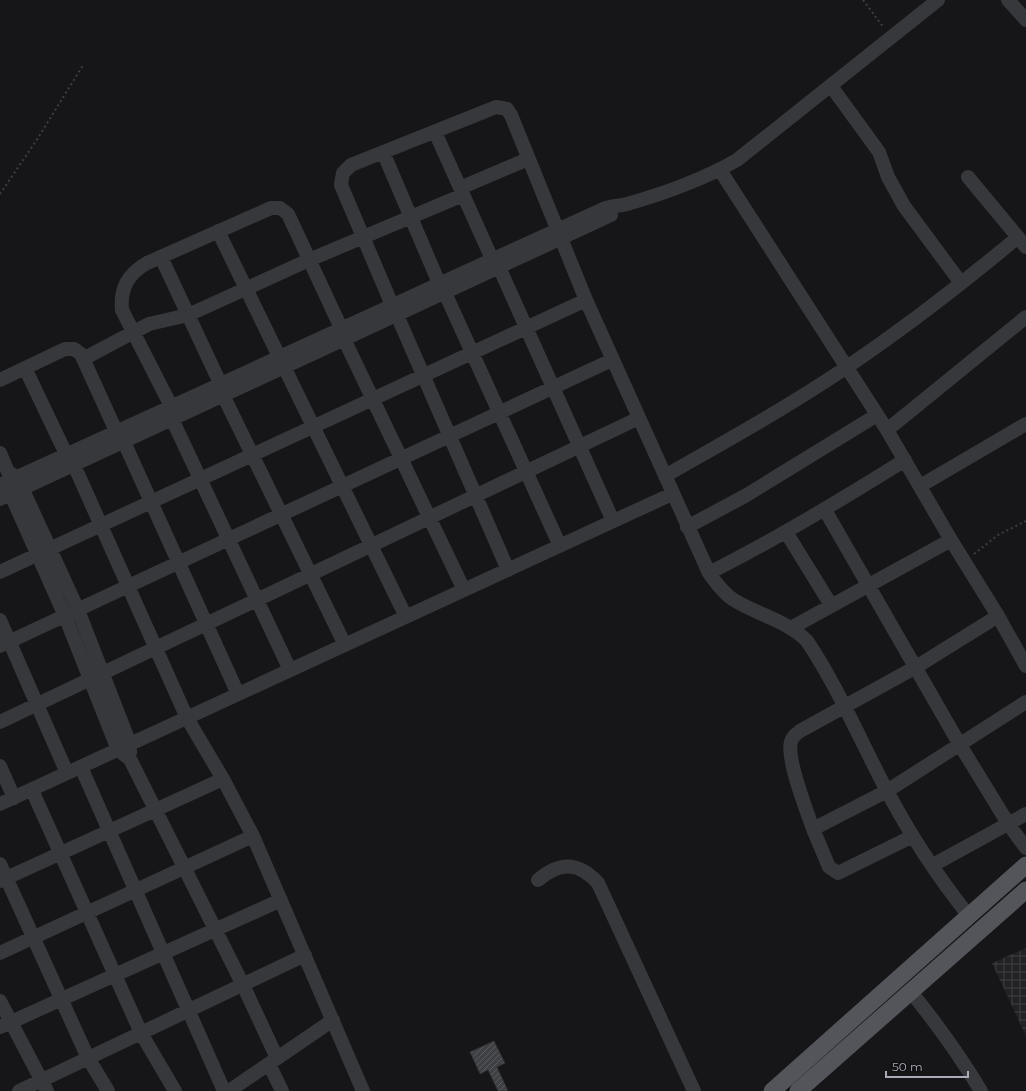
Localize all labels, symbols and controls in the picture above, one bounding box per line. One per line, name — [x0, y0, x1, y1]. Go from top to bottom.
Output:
scale bar — [886, 1053, 968, 1079]
text: 50 m — [892, 1059, 923, 1074]

